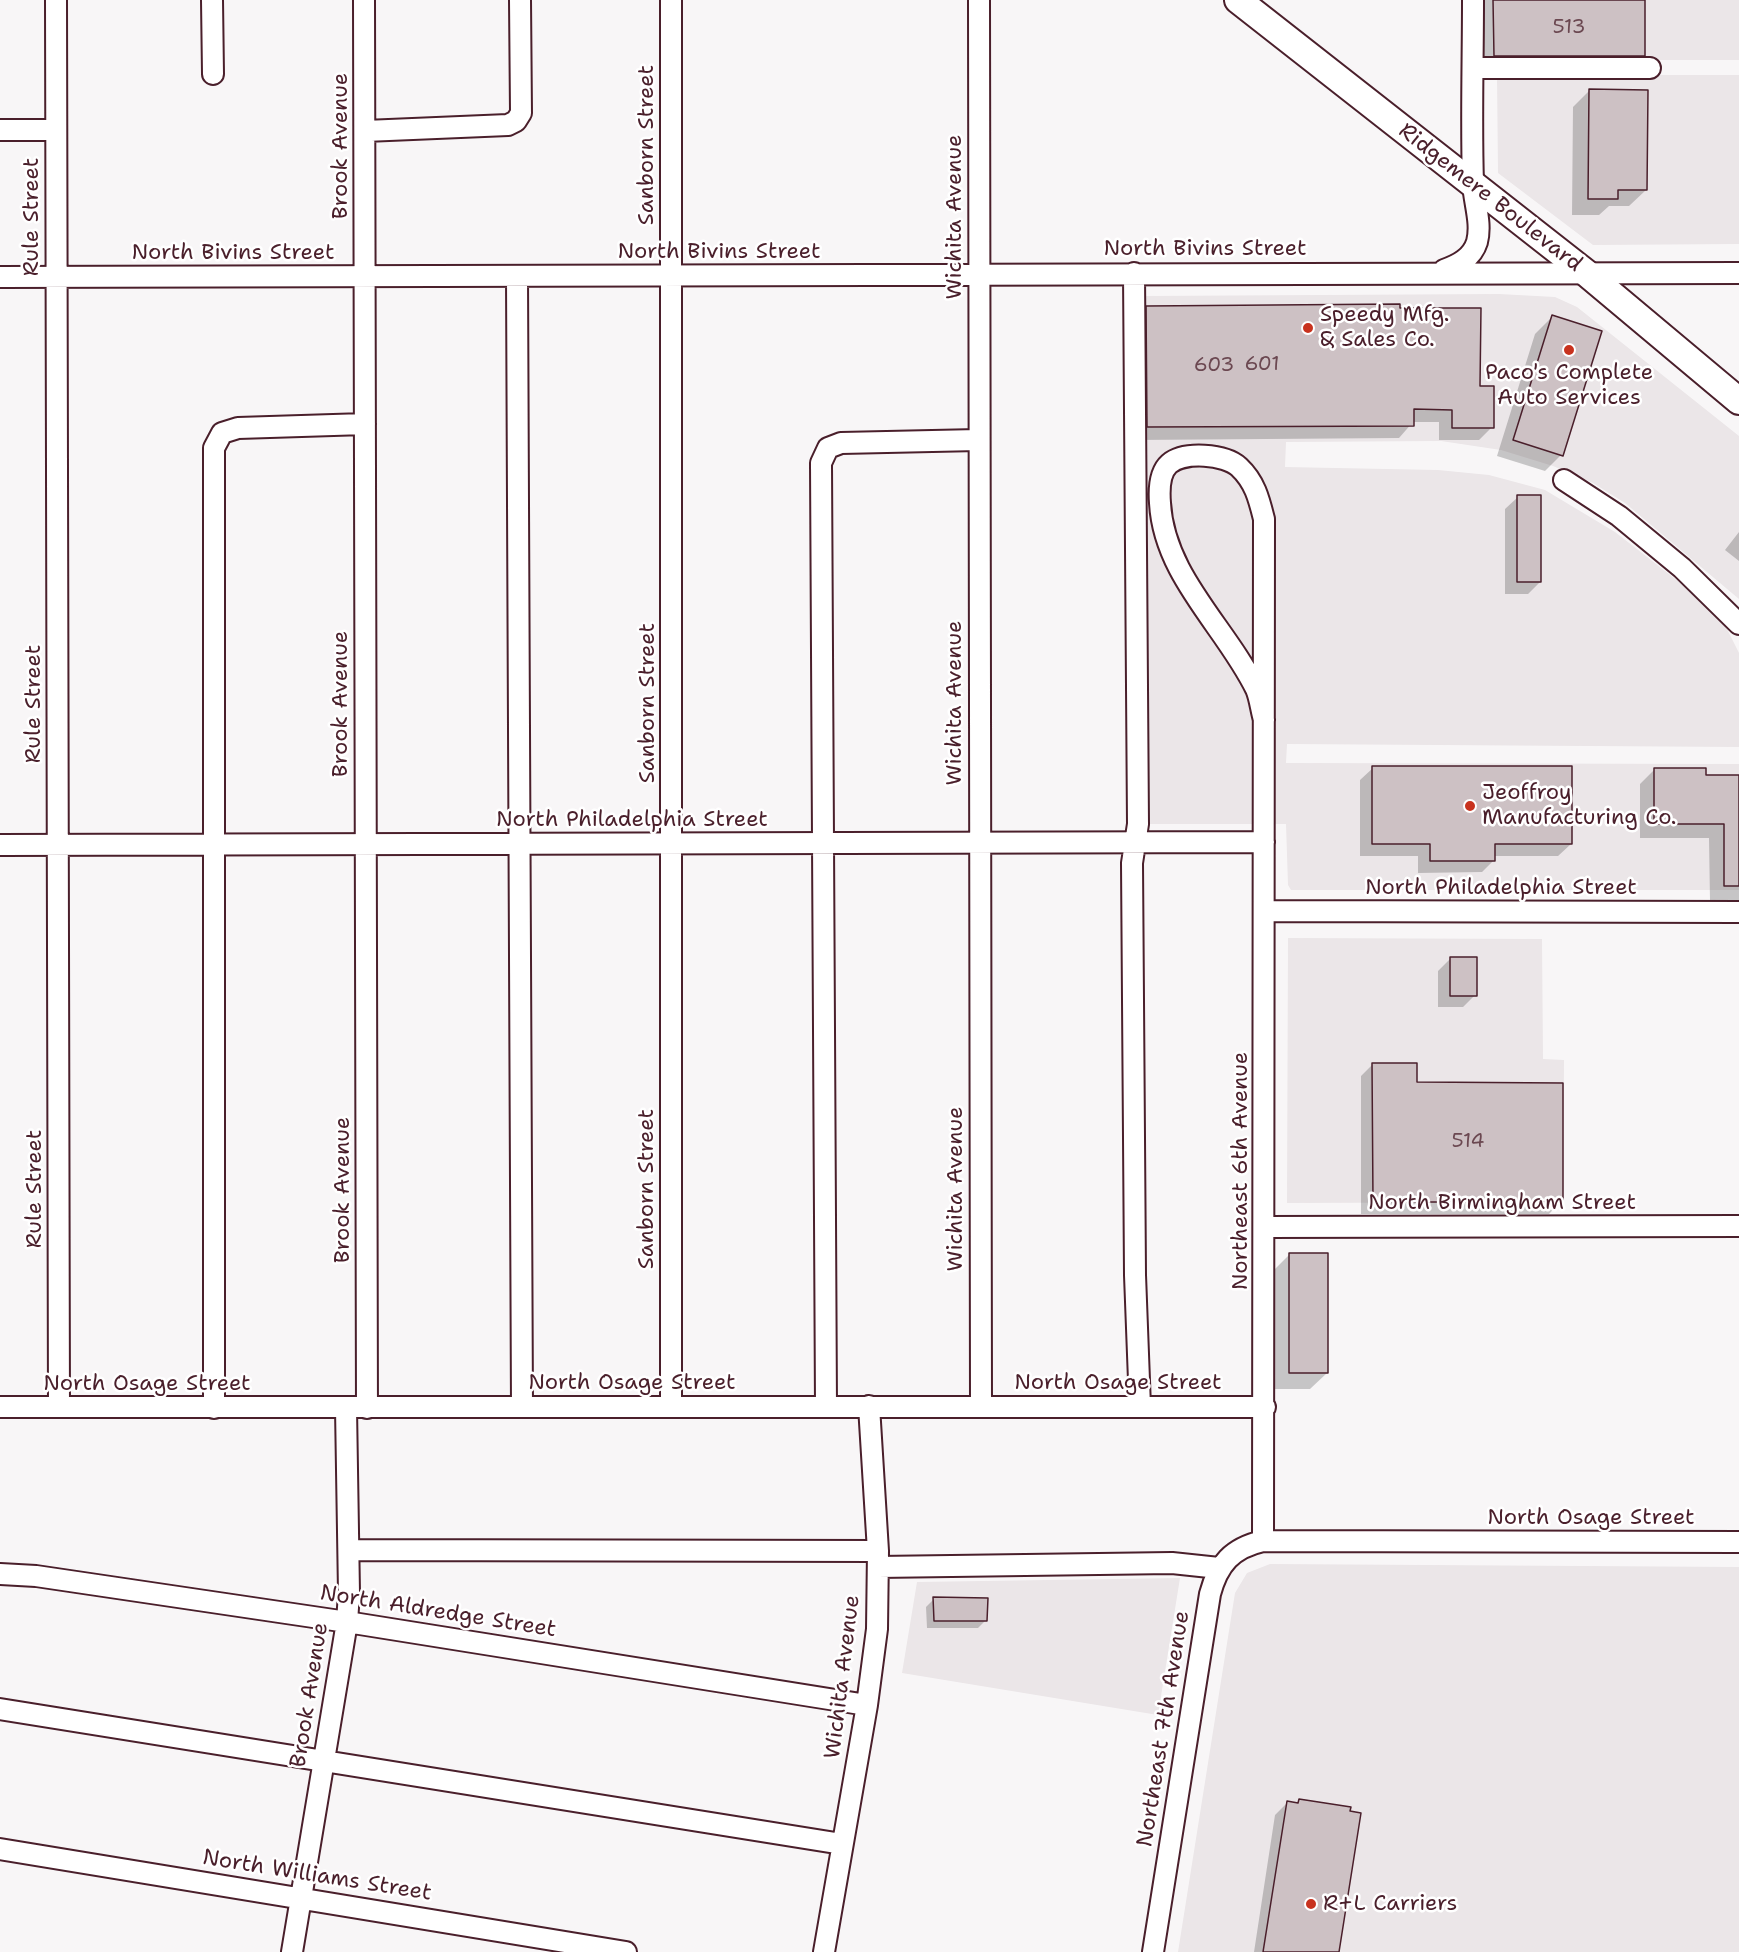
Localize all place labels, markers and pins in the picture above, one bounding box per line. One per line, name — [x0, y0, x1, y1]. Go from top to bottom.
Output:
place label: Speedy Mfg. & Sales Co. — [1320, 302, 1450, 354]
marker: Speedy Mfg. & Sales Co. — [1301, 321, 1315, 335]
marker: Paco's Complete Auto Services — [1562, 343, 1576, 357]
place label: Paco's Complete Auto Services — [1485, 360, 1653, 412]
place label: Jeoffroy Manufacturing Co. — [1482, 780, 1676, 831]
marker: Jeoffroy Manufacturing Co. — [1463, 799, 1477, 813]
place label: R+L Carriers — [1323, 1891, 1457, 1917]
marker: R+L Carriers — [1304, 1897, 1318, 1911]

